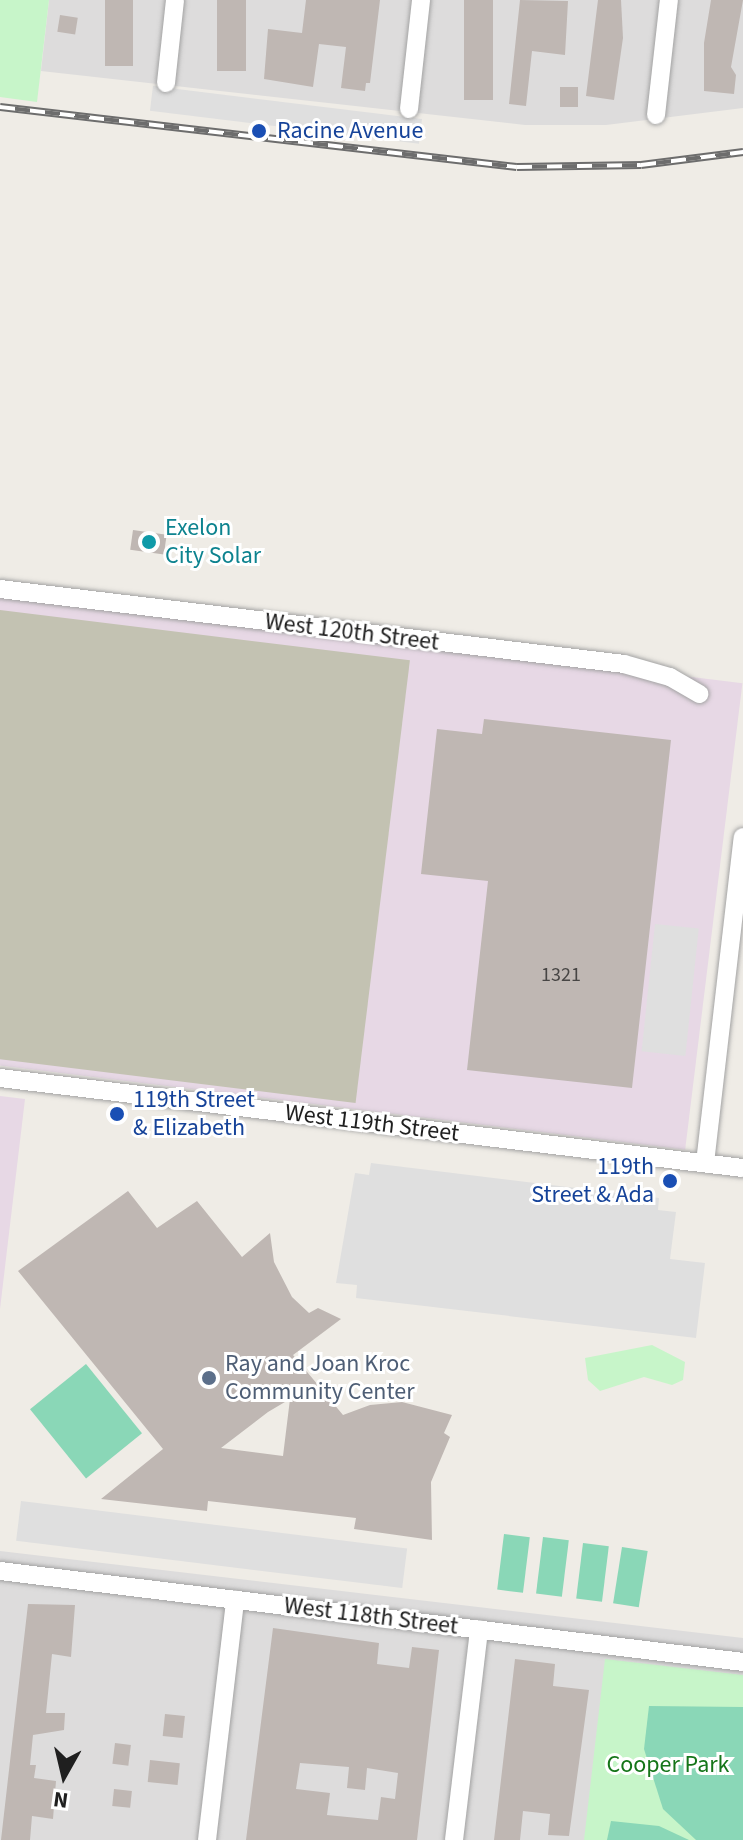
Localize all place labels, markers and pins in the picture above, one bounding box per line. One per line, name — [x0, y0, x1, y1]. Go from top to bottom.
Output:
place label: Racine Avenue — [277, 117, 423, 145]
marker: Racine Avenue — [248, 120, 270, 142]
place label: Exelon City Solar — [165, 514, 261, 570]
marker: Exelon City Solar — [140, 533, 158, 551]
place label: 119th Street & Elizabeth — [133, 1086, 255, 1142]
marker: 119th Street & Elizabeth — [108, 1105, 126, 1123]
place label: 119th Street & Ada — [531, 1153, 654, 1209]
marker: 119th Street & Ada — [661, 1172, 679, 1190]
place label: Ray and Joan Kroc Community Center — [225, 1350, 414, 1406]
marker: Ray and Joan Kroc Community Center — [200, 1369, 218, 1387]

